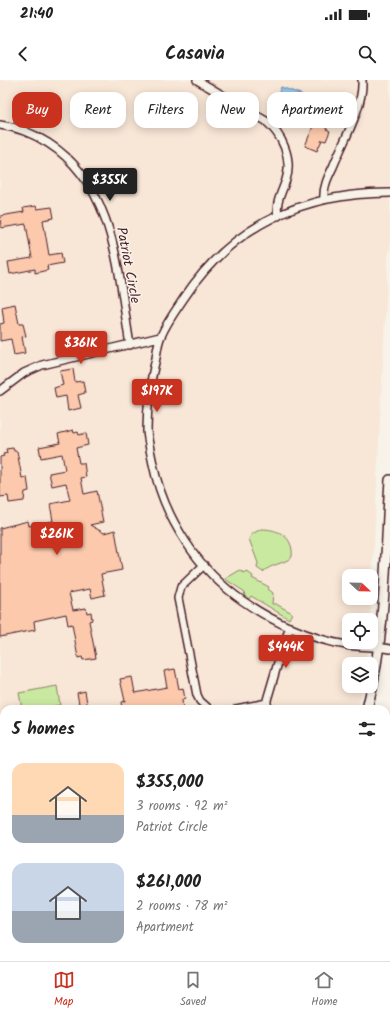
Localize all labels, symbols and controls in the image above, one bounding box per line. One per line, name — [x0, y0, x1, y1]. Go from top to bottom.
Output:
text: 21:40 — [20, 2, 53, 26]
text: Casavia — [165, 40, 225, 69]
icon: back — [12, 43, 34, 65]
icon: search — [356, 43, 378, 65]
chip: Buy — [12, 92, 62, 128]
chip: Rent — [70, 92, 126, 128]
chip: Filters — [134, 92, 198, 128]
chip: New — [206, 92, 259, 128]
chip: Apartment — [267, 92, 357, 128]
pin: $355K — [82, 168, 138, 202]
text: $355K — [92, 170, 128, 191]
street label: Patriot Circle — [110, 225, 146, 306]
pin: $361K — [53, 331, 109, 365]
text: $361K — [64, 333, 98, 354]
pin: $197K — [129, 379, 185, 413]
text: $197K — [141, 381, 173, 402]
pin: $261K — [29, 522, 85, 556]
text: $261K — [40, 524, 74, 545]
north arrow — [342, 569, 378, 605]
map controls — [342, 569, 378, 693]
button: locate — [342, 613, 378, 649]
pin: $444K — [258, 635, 314, 669]
text: $444K — [268, 637, 304, 658]
button: layers — [342, 657, 378, 693]
text: 5 homes — [12, 716, 75, 743]
icon: filters — [356, 718, 378, 740]
text: $355,000 — [136, 769, 203, 796]
icon: home — [44, 779, 92, 827]
text: 3 rooms · 92 m² — [136, 796, 228, 817]
text: Patriot Circle — [136, 817, 208, 838]
text: $261,000 — [136, 869, 201, 896]
icon: home — [44, 879, 92, 927]
text: 2 rooms · 78 m² — [136, 896, 228, 917]
text: Apartment — [136, 917, 194, 938]
tab: Map — [53, 969, 75, 1011]
tab: Saved — [180, 969, 206, 1011]
tab: Home — [311, 969, 337, 1011]

